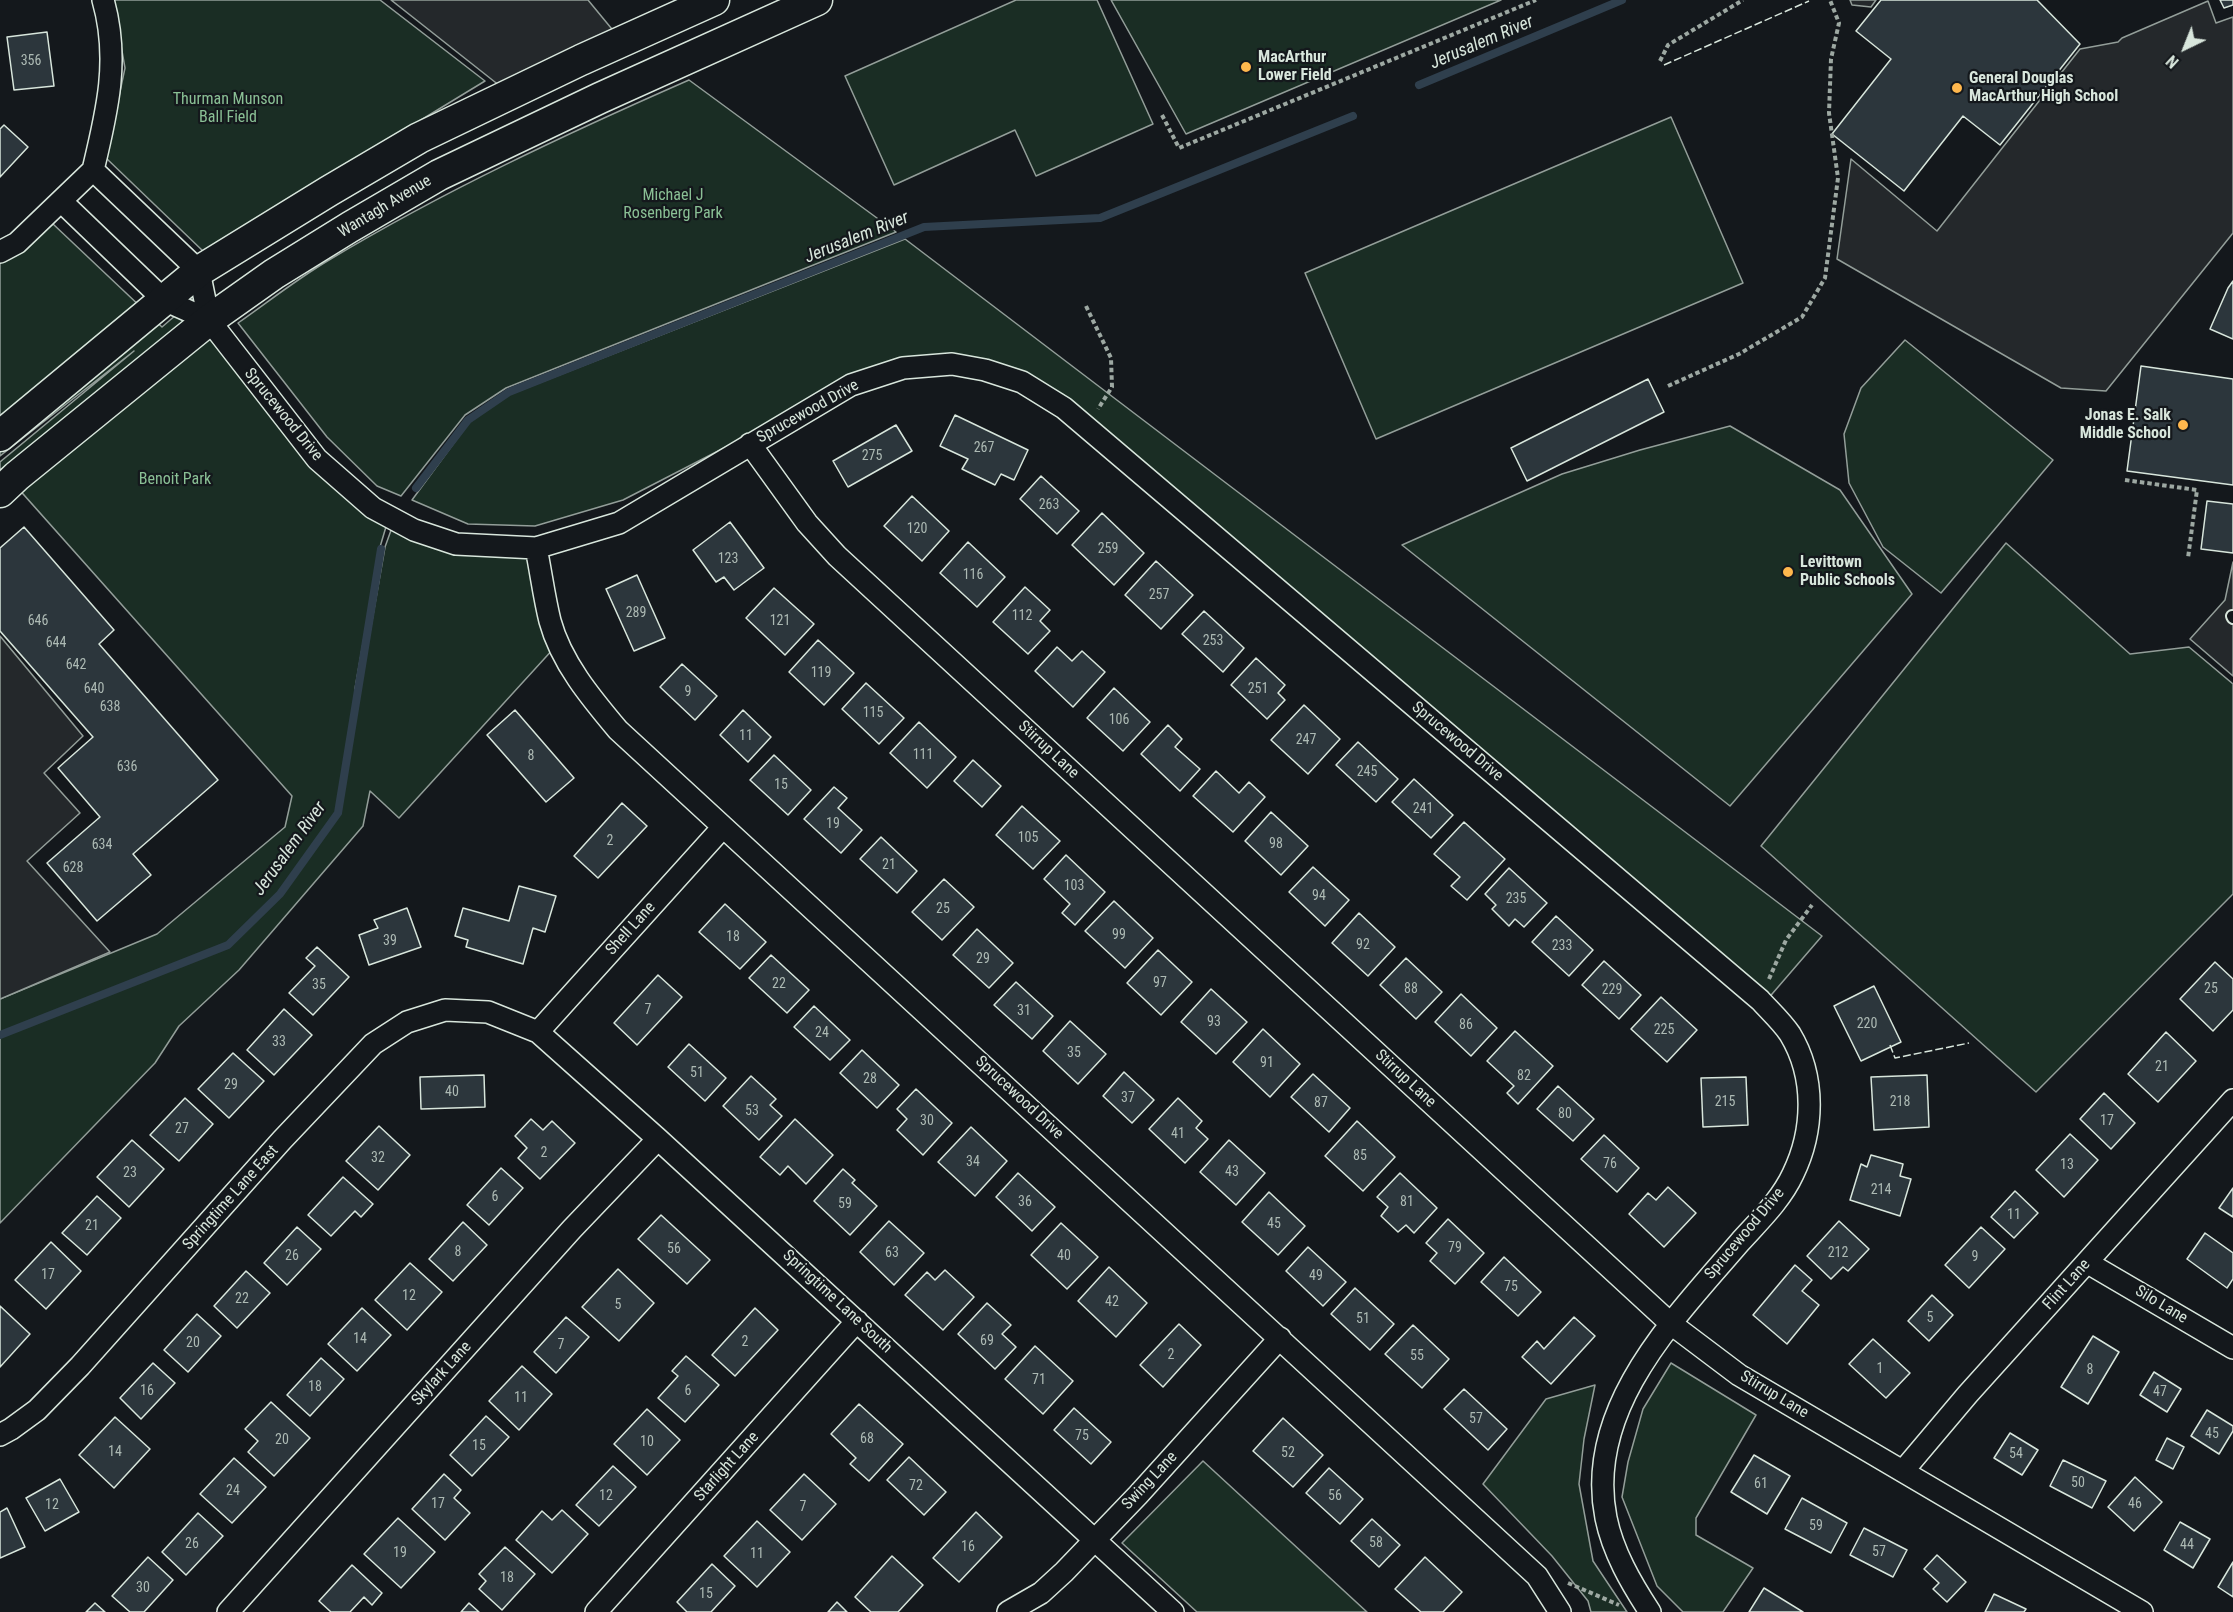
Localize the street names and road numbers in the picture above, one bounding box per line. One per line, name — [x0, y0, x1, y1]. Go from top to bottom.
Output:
street label: Wantagh Avenue — [335, 172, 435, 242]
street label: Sprucewood Drive — [240, 365, 326, 465]
street label: Sprucewood Drive — [754, 376, 862, 448]
street label: Sprucewood Drive — [1407, 698, 1507, 786]
street label: Stirrup Lane — [1014, 717, 1082, 783]
street label: Shell Lane — [602, 898, 660, 960]
street label: Stirrup Lane — [1371, 1046, 1439, 1112]
street label: Sprucewood Drive — [971, 1052, 1067, 1144]
street label: Springtime Lane East — [179, 1142, 283, 1254]
street label: Sprucewood Drive — [1701, 1184, 1789, 1284]
street label: Springtime Lane South — [778, 1246, 896, 1358]
street label: Flint Lane — [2039, 1256, 2095, 1314]
street label: Silo Lane — [2131, 1282, 2191, 1328]
street label: Skylark Lane — [408, 1338, 476, 1410]
street label: Stirrup Lane — [1736, 1367, 1812, 1423]
street label: Starlight Lane — [691, 1428, 763, 1506]
street label: Swing Lane — [1118, 1448, 1182, 1514]

